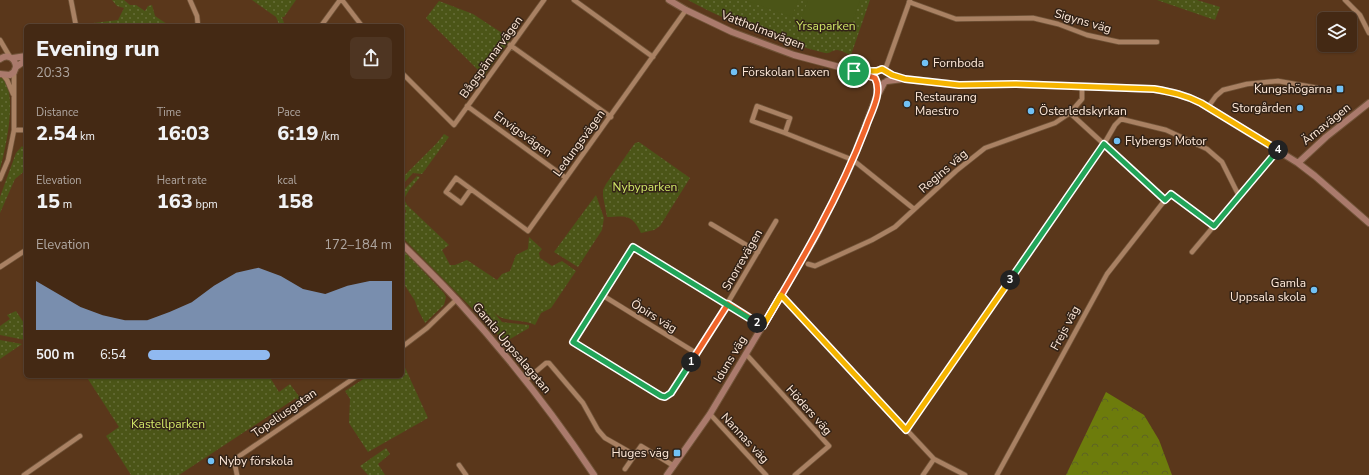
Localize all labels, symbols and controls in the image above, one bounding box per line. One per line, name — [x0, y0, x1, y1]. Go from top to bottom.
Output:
street label: Sigyns väg — [1053, 5, 1113, 37]
street label: Vattholmavägen — [718, 6, 807, 53]
map controls — [1317, 12, 1357, 52]
button: layers — [1317, 12, 1357, 52]
street label: Bågspännarvägen — [456, 13, 526, 101]
park label: Yrsaparken — [795, 18, 856, 34]
text: Evening run — [36, 34, 160, 64]
button: share — [350, 37, 392, 79]
pin — [837, 54, 871, 88]
place label: Fornboda — [933, 55, 984, 71]
marker: Fornboda — [920, 58, 930, 68]
icon: arrive — [843, 60, 865, 82]
text: 20:33 — [36, 64, 70, 82]
place label: Förskolan Laxen — [742, 64, 830, 80]
marker: Förskolan Laxen — [729, 67, 739, 77]
place label: Kungshögarna — [1254, 81, 1332, 97]
marker: Kungshögarna — [1335, 84, 1345, 94]
place label: Restaurang Maestro — [915, 89, 977, 119]
marker: Restaurang Maestro — [902, 99, 912, 109]
street label: Ärnavägen — [1298, 99, 1354, 149]
place label: Storgården — [1232, 100, 1292, 116]
place label: Österledskyrkan — [1039, 103, 1127, 119]
marker: Storgården — [1295, 103, 1305, 113]
text: Distance — [36, 105, 79, 120]
text: Time — [157, 105, 181, 120]
text: Pace — [277, 105, 301, 120]
street label: Ledungsvägen — [549, 106, 609, 180]
marker: Österledskyrkan — [1026, 106, 1036, 116]
street label: Envigsvägen — [491, 108, 555, 160]
text: 2.54 — [36, 120, 77, 147]
text: 16:03 — [157, 120, 210, 147]
text: 6:19 — [277, 120, 319, 147]
text: km — [77, 129, 95, 144]
text: /km — [319, 129, 339, 144]
place label: Flybergs Motor — [1125, 133, 1207, 149]
marker: Flybergs Motor — [1112, 136, 1122, 146]
pin: 4 — [1268, 140, 1288, 160]
text: 4 — [1275, 142, 1281, 157]
street label: Regins väg — [915, 146, 971, 196]
text: Elevation — [36, 173, 82, 188]
text: Heart rate — [157, 173, 207, 188]
text: kcal — [277, 173, 297, 188]
park label: Nybyparken — [613, 179, 677, 195]
text: 15 — [36, 188, 60, 215]
text: 163 — [157, 188, 193, 215]
text: 158 — [277, 188, 313, 215]
text: m — [60, 197, 72, 212]
text: bpm — [193, 197, 218, 212]
street label: Snorrevägen — [718, 226, 766, 294]
text: Elevation — [36, 236, 90, 254]
text: 172–184 m — [324, 236, 392, 254]
pin: 3 — [1000, 270, 1020, 290]
text: 3 — [1007, 272, 1013, 287]
place label: Gamla Uppsala skola — [1230, 275, 1306, 305]
marker: Gamla Uppsala skola — [1309, 285, 1319, 295]
street label: Öpirs väg — [628, 296, 680, 336]
street label: Gamla Uppsalagatan — [469, 299, 555, 397]
street label: Frejs väg — [1047, 303, 1083, 353]
pin: 2 — [747, 313, 767, 333]
text: 2 — [754, 315, 760, 330]
street label: Iduns väg — [710, 333, 750, 385]
text: 500 m — [36, 346, 74, 364]
text: 6:54 — [100, 346, 126, 364]
pin: 1 — [681, 352, 701, 372]
text: 1 — [688, 354, 694, 369]
street label: Höders väg — [782, 382, 836, 438]
street label: Topeliusgatan — [248, 385, 320, 441]
street label: Nannas väg — [717, 409, 773, 467]
park label: Kastellparken — [131, 416, 205, 432]
place label: Huges väg — [611, 445, 669, 461]
marker: Huges väg — [672, 448, 682, 458]
place label: Nyby förskola — [219, 453, 293, 469]
marker: Nyby förskola — [206, 456, 216, 466]

